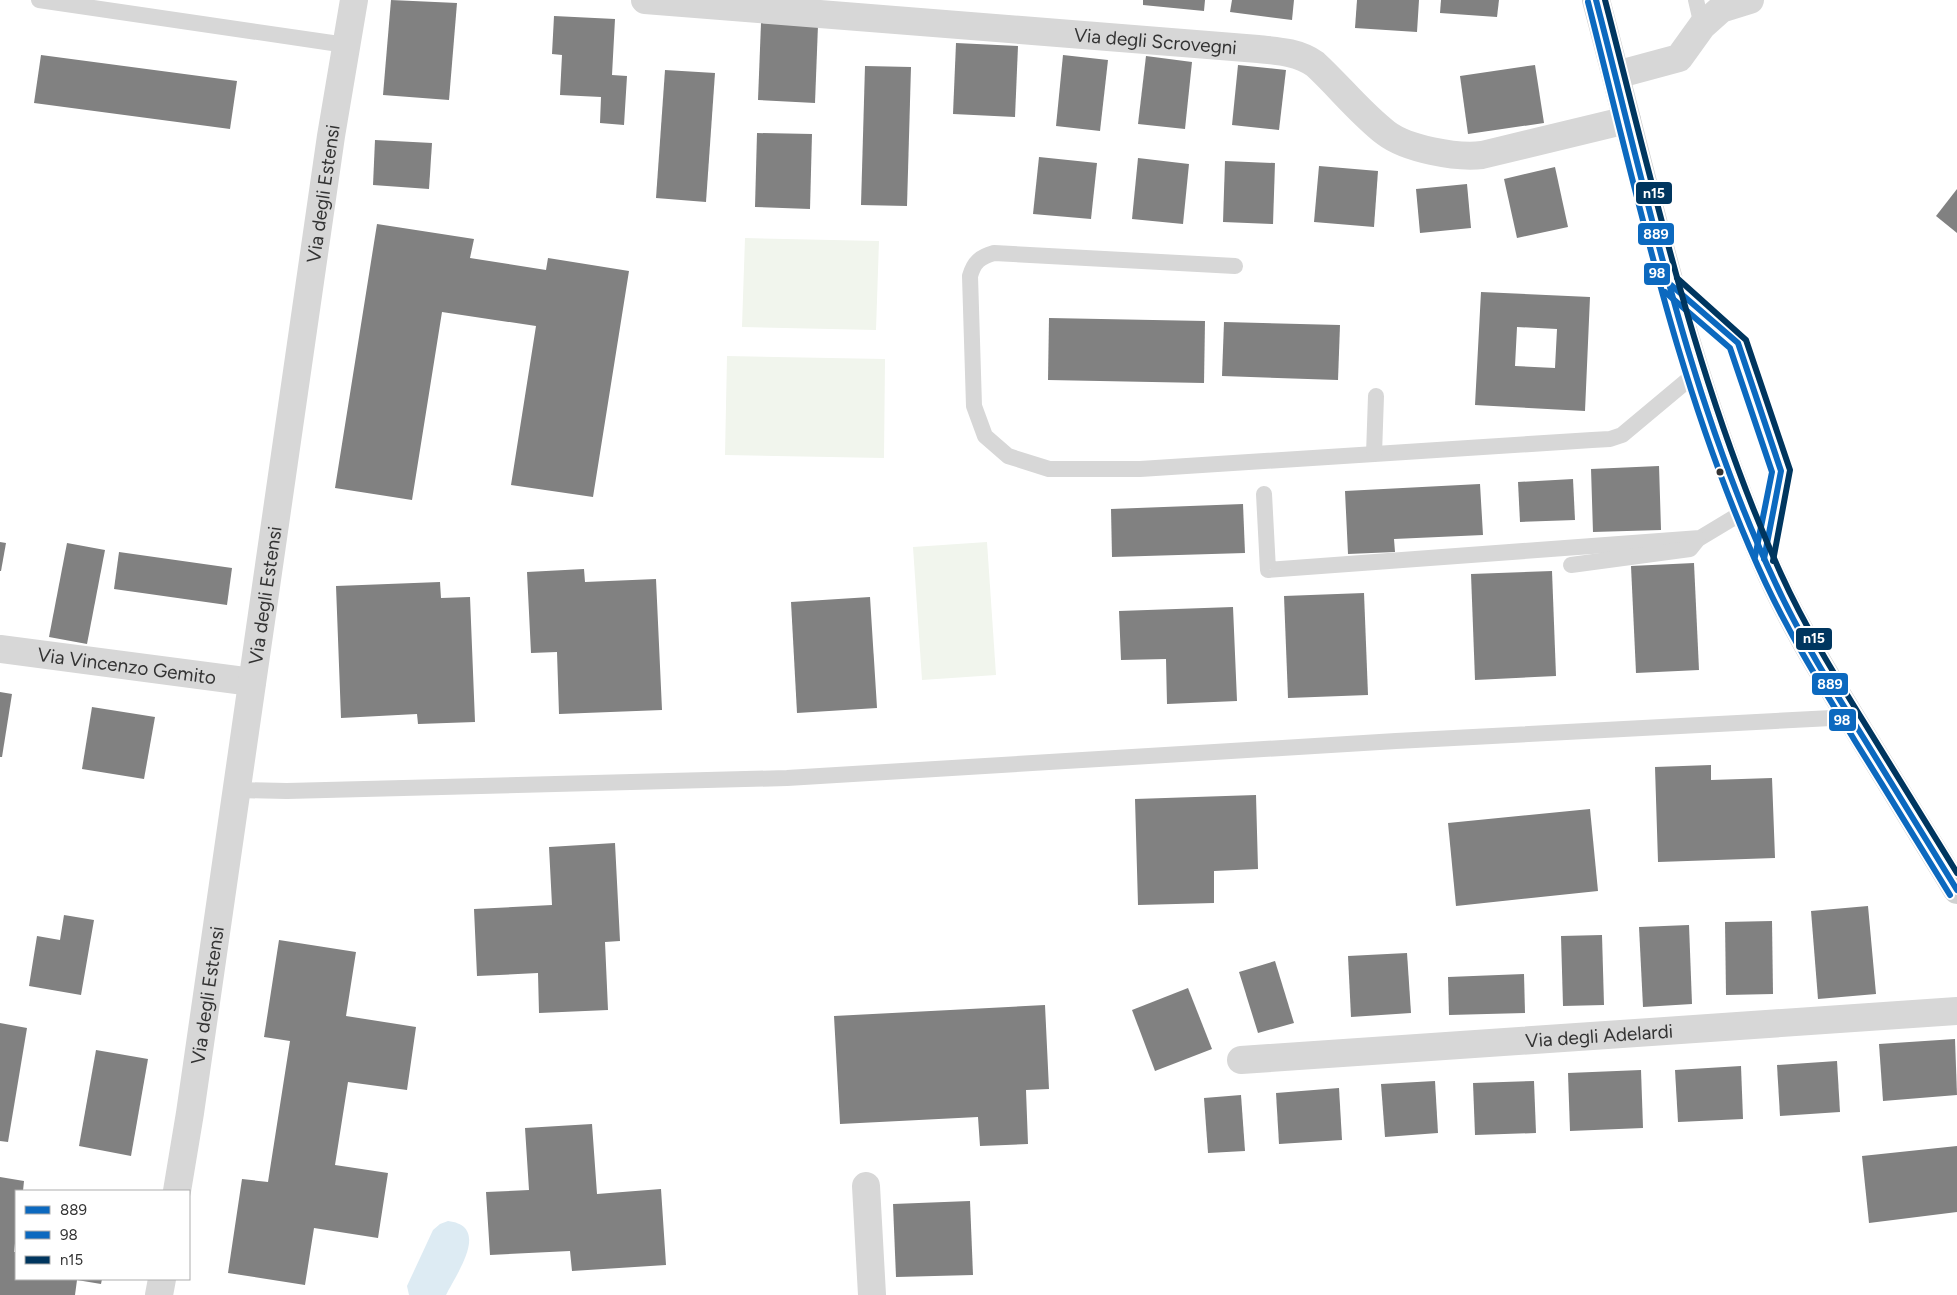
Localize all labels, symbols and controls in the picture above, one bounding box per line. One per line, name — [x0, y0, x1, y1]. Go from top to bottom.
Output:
street label: Via degli Scrovegni — [1073, 23, 1238, 59]
street label: Via degli Estensi — [302, 123, 345, 264]
line badge: n15 — [1635, 181, 1673, 205]
text: n15 — [1643, 185, 1665, 202]
line badge: 889 — [1637, 222, 1675, 246]
text: 889 — [1643, 226, 1669, 243]
line badge: 98 — [1643, 262, 1671, 286]
text: 98 — [1649, 265, 1665, 282]
unlabelled marker — [1715, 467, 1725, 477]
street label: Via degli Estensi — [244, 525, 287, 666]
line badge: n15 — [1795, 627, 1833, 651]
text: n15 — [1803, 630, 1825, 647]
street label: Via Vincenzo Gemito — [36, 643, 218, 689]
line badge: 889 — [1811, 672, 1849, 696]
text: 889 — [1817, 676, 1843, 693]
line badge: 98 — [1828, 708, 1857, 732]
text: 98 — [1834, 712, 1850, 729]
street label: Via degli Estensi — [186, 925, 229, 1066]
street label: Via degli Adelardi — [1525, 1019, 1674, 1053]
legend — [15, 1190, 190, 1280]
text: 889 — [60, 1201, 87, 1219]
text: 98 — [60, 1226, 78, 1244]
text: n15 — [60, 1251, 83, 1269]

